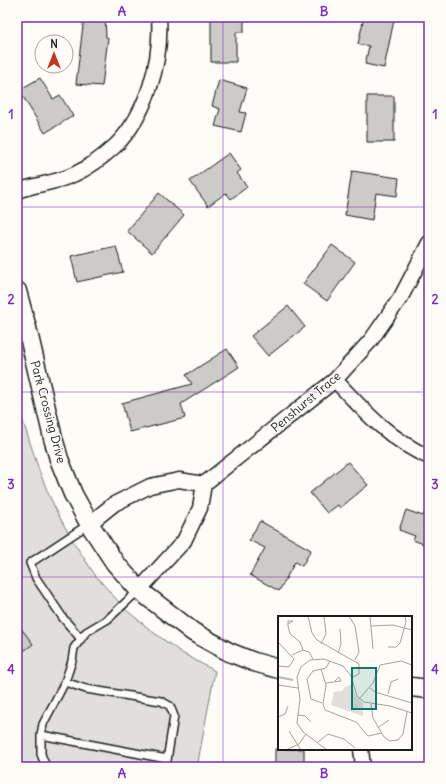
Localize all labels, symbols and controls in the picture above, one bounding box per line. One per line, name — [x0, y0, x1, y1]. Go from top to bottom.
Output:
text: A — [118, 3, 127, 20]
text: B — [320, 3, 329, 20]
north arrow — [34, 34, 74, 74]
text: N — [50, 37, 58, 51]
text: 1 — [8, 106, 14, 123]
text: 1 — [432, 106, 438, 123]
text: 2 — [7, 291, 15, 308]
text: 2 — [431, 291, 439, 308]
street label: Park Crossing Drive — [28, 359, 69, 465]
street label: Penshurst Trace — [268, 368, 343, 435]
text: 3 — [7, 476, 15, 493]
text: 3 — [431, 476, 439, 493]
inset map — [278, 616, 412, 750]
text: 4 — [7, 661, 15, 678]
text: 4 — [431, 661, 439, 678]
text: A — [118, 765, 127, 782]
text: B — [320, 765, 329, 782]

